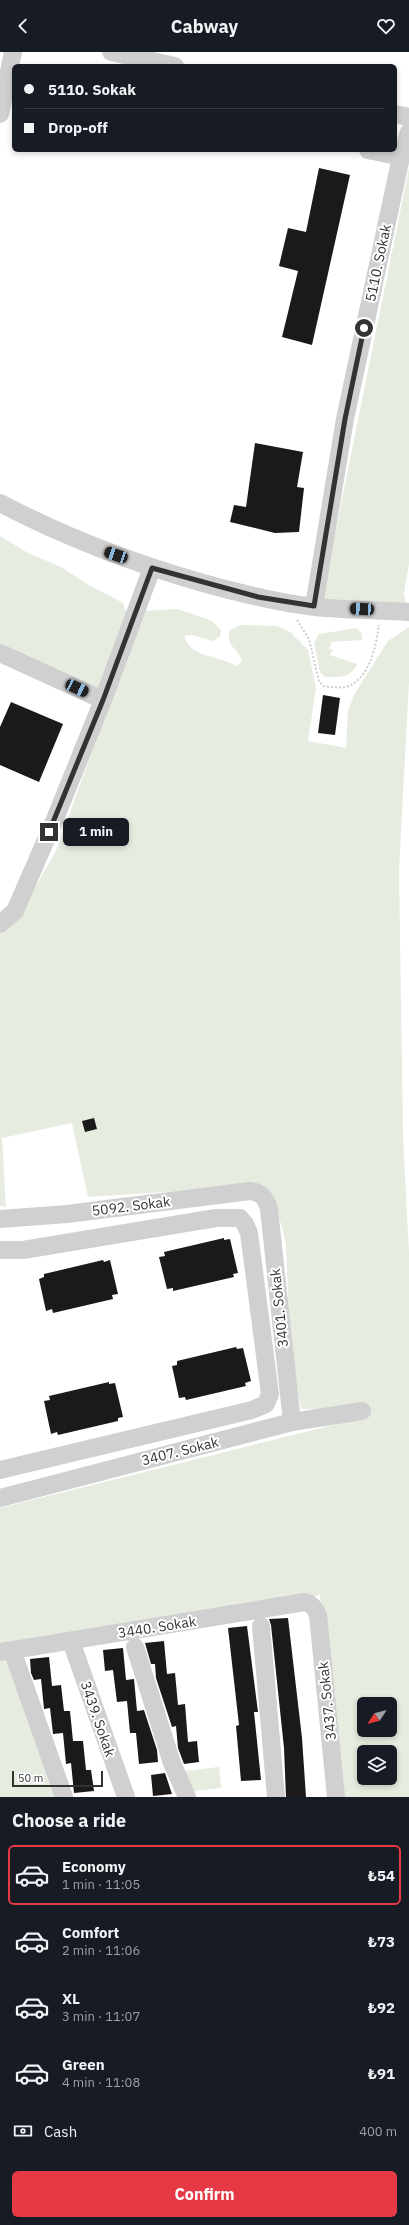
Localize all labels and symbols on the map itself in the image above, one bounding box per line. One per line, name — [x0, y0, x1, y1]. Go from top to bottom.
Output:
street label: 5110. Sokak — [361, 222, 395, 303]
route start — [355, 319, 373, 337]
car — [103, 545, 129, 565]
car — [350, 602, 374, 616]
car — [64, 677, 90, 699]
callout: 1 min — [63, 818, 129, 846]
route end — [40, 823, 58, 841]
street label: 5092. Sokak — [91, 1192, 172, 1220]
street label: 3401. Sokak — [266, 1267, 292, 1348]
street label: 3407. Sokak — [140, 1433, 221, 1469]
street label: 3440. Sokak — [117, 1612, 198, 1642]
street label: 3437. Sokak — [314, 1660, 340, 1741]
street label: 3439. Sokak — [77, 1679, 120, 1760]
north arrow — [357, 1697, 397, 1737]
scale bar — [12, 1769, 103, 1788]

